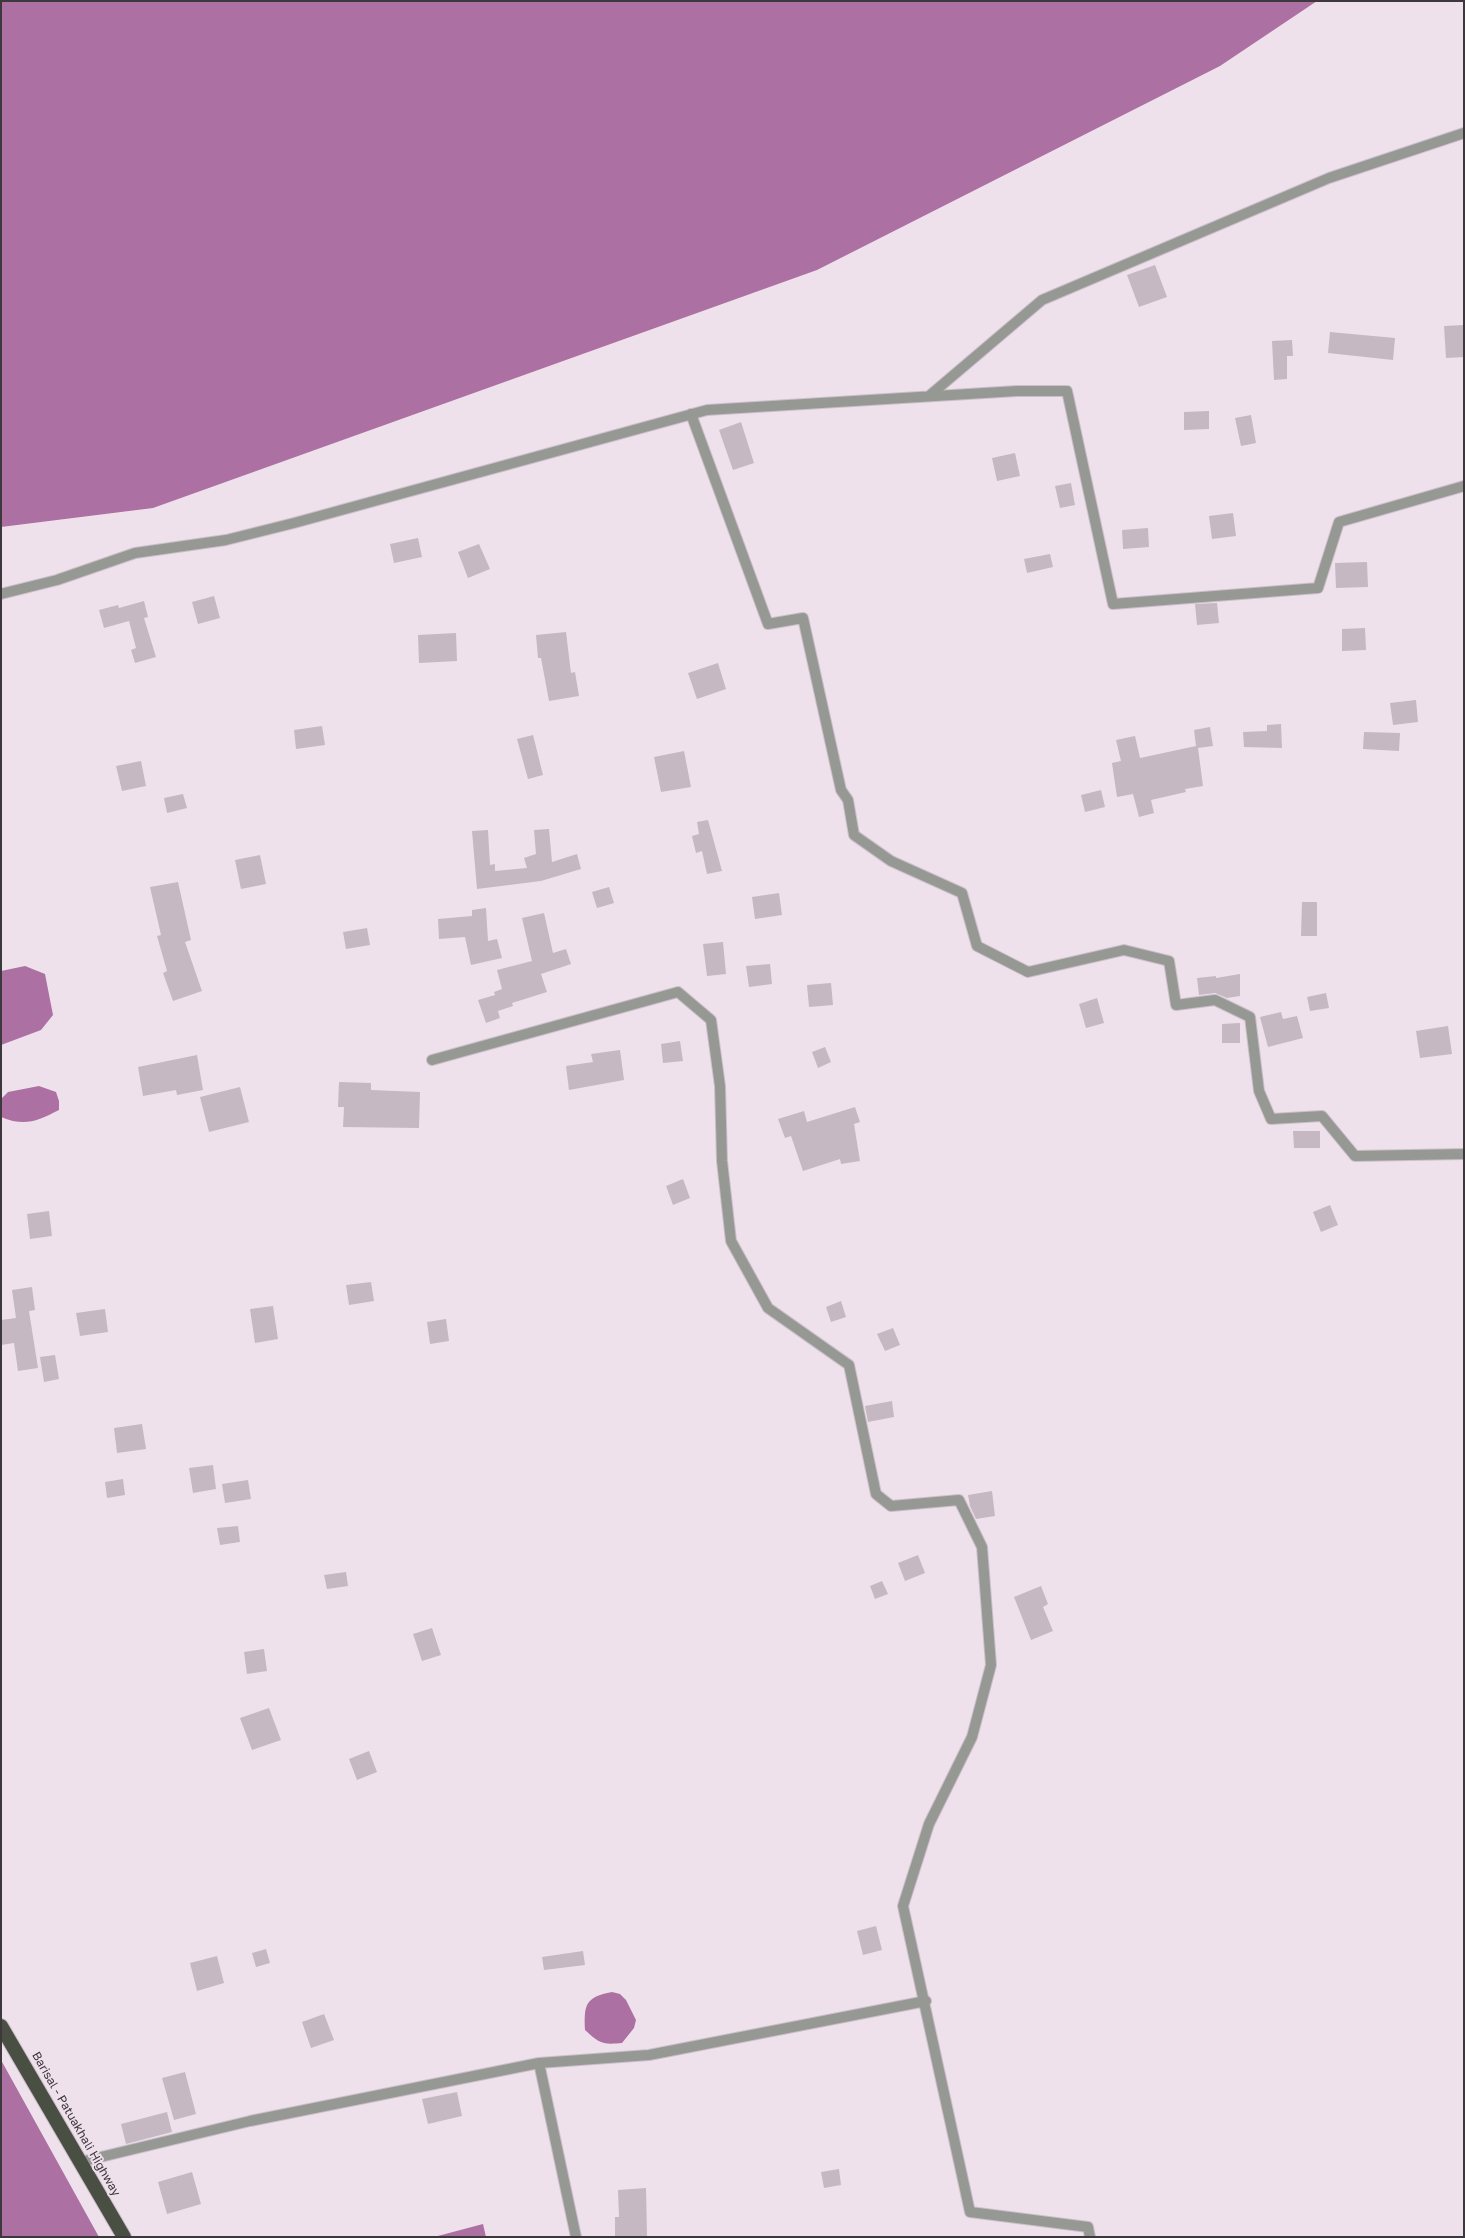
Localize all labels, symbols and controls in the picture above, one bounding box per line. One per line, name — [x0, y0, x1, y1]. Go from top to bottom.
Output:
street label: Barisal - Patuakhali Highway — [29, 2049, 123, 2199]

